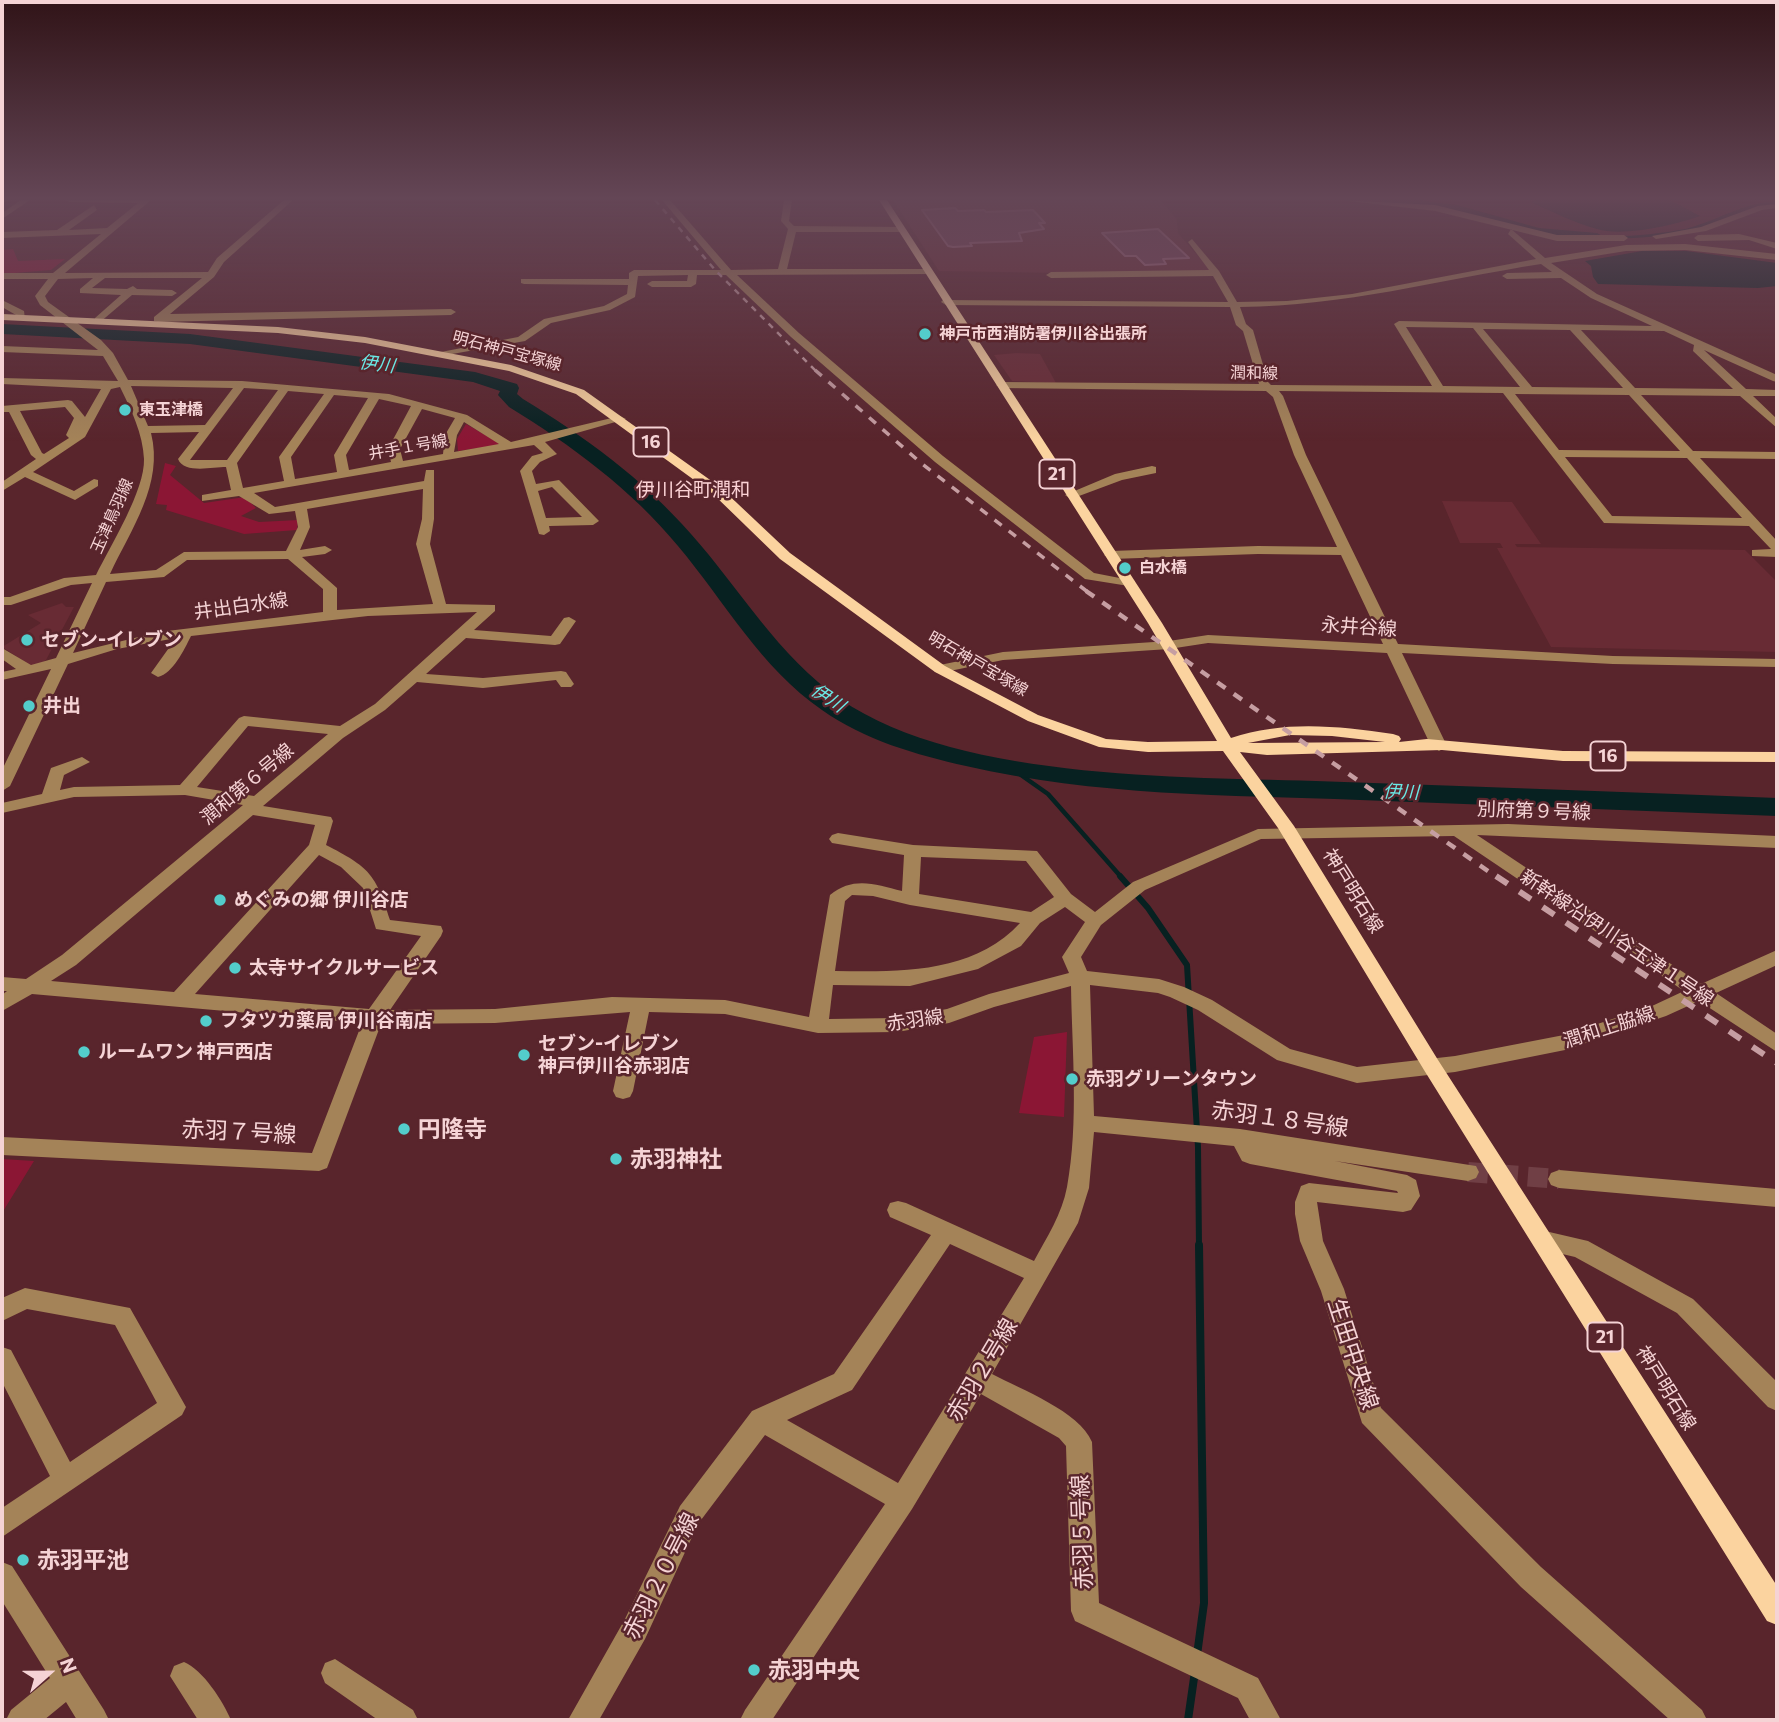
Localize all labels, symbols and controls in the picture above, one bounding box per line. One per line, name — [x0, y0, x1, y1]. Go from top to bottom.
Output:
place label: 神戸市西消防署伊川谷出張所 — [939, 324, 1147, 344]
marker: 神戸市西消防署伊川谷出張所 — [917, 326, 933, 342]
street label: 明石神戸宝塚線 — [450, 327, 564, 375]
water label: 伊川 — [358, 351, 396, 377]
street label: 潤和線 — [1230, 363, 1278, 383]
place label: 東玉津橋 — [139, 400, 203, 420]
marker: 東玉津橋 — [117, 402, 133, 418]
road number: 16 — [634, 428, 668, 457]
street label: 井手１号線 — [367, 431, 449, 463]
road number: 21 — [1040, 460, 1074, 488]
street label: 玉津鳥羽線 — [87, 476, 137, 556]
district label: 伊川谷町潤和 — [636, 479, 750, 501]
place label: 白水橋 — [1139, 558, 1187, 578]
marker: 白水橋 — [1117, 560, 1133, 576]
street label: 井出白水線 — [192, 588, 290, 624]
street label: 永井谷線 — [1320, 613, 1398, 641]
street label: 明石神戸宝塚線 — [925, 628, 1031, 700]
place label: セブン-イレブン — [41, 629, 182, 651]
marker: セブン-イレブン — [19, 632, 35, 648]
water label: 伊川 — [807, 679, 849, 717]
place label: 井出 — [43, 695, 81, 717]
marker: 井出 — [21, 698, 37, 714]
street label: 潤和第６号線 — [196, 739, 298, 829]
road number: 16 — [1590, 742, 1626, 770]
water label: 伊川 — [1383, 781, 1419, 803]
street label: 別府第９号線 — [1477, 798, 1591, 824]
street label: 神戸明石線 — [1318, 845, 1388, 937]
street label: 新幹線沿伊川谷玉津１号線 — [1516, 865, 1718, 1011]
place label: めぐみの郷 伊川谷店 — [234, 889, 409, 911]
marker: めぐみの郷 伊川谷店 — [212, 892, 228, 908]
place label: 太寺サイクルサービス — [249, 957, 439, 979]
marker: 太寺サイクルサービス — [227, 960, 243, 976]
street label: 潤和上脇線 — [1560, 1001, 1658, 1053]
street label: 赤羽線 — [885, 1005, 945, 1035]
place label: フタツカ薬局 伊川谷南店 — [220, 1010, 433, 1032]
marker: フタツカ薬局 伊川谷南店 — [198, 1013, 214, 1029]
place label: セブン-イレブン 神戸伊川谷赤羽店 — [538, 1033, 690, 1077]
place label: ルームワン 神戸西店 — [98, 1041, 273, 1063]
marker: ルームワン 神戸西店 — [76, 1044, 92, 1060]
marker: セブン-イレブン 神戸伊川谷赤羽店 — [516, 1047, 532, 1063]
place label: 赤羽グリーンタウン — [1086, 1068, 1257, 1090]
marker: 赤羽グリーンタウン — [1064, 1071, 1080, 1087]
street label: 赤羽１８号線 — [1210, 1096, 1350, 1142]
street label: 赤羽７号線 — [181, 1115, 297, 1149]
place label: 円隆寺 — [418, 1115, 487, 1143]
marker: 円隆寺 — [396, 1121, 412, 1137]
place label: 赤羽神社 — [630, 1145, 722, 1173]
marker: 赤羽神社 — [608, 1151, 624, 1167]
street label: 生田中央線 — [1322, 1295, 1384, 1413]
street label: 赤羽２号線 — [941, 1314, 1023, 1426]
road number: 21 — [1588, 1322, 1622, 1352]
street label: 神戸明石線 — [1631, 1342, 1701, 1434]
street label: 赤羽５号線 — [1066, 1474, 1098, 1590]
street label: 赤羽２０号線 — [617, 1508, 705, 1644]
place label: 赤羽平池 — [37, 1546, 129, 1574]
marker: 赤羽平池 — [15, 1552, 31, 1568]
north arrow — [14, 1638, 84, 1708]
text: N — [56, 1655, 82, 1676]
place label: 赤羽中央 — [768, 1656, 860, 1684]
marker: 赤羽中央 — [746, 1662, 762, 1678]

